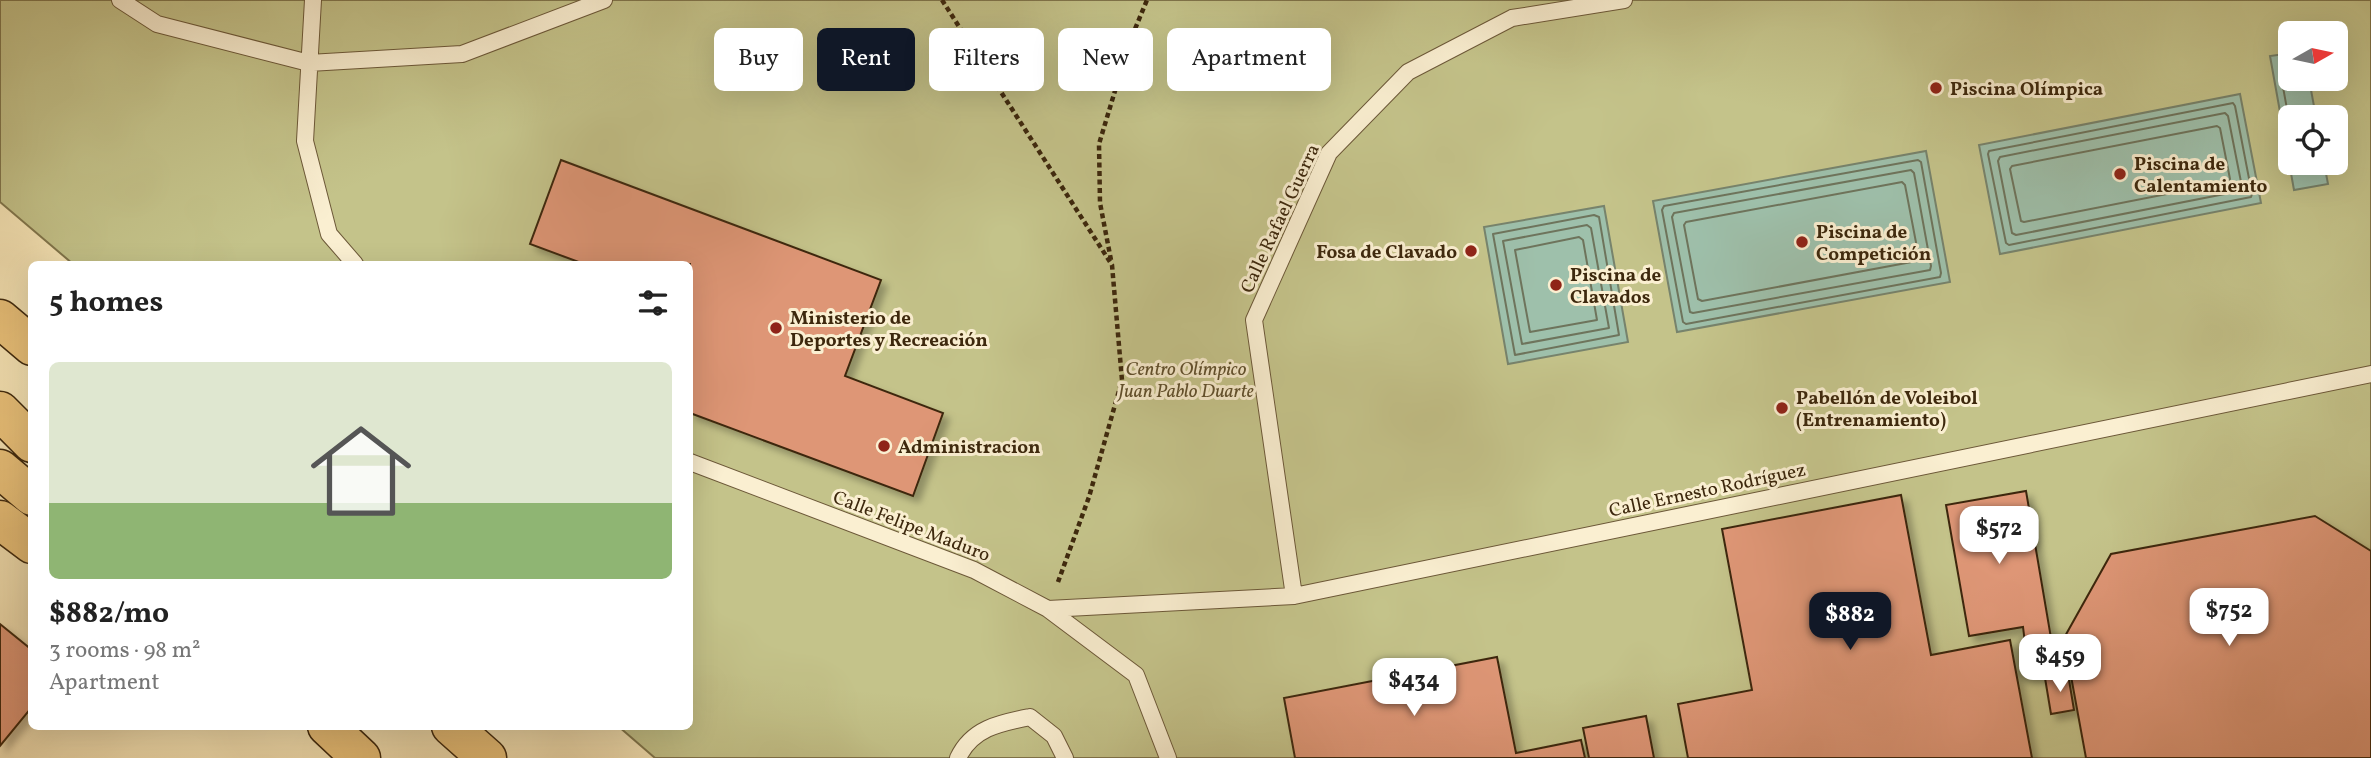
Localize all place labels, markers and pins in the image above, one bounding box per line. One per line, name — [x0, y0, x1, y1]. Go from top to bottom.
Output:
place label: Piscina Olímpica — [1950, 77, 2103, 103]
marker: Piscina Olímpica — [1928, 80, 1944, 96]
place label: Piscina de Calentamiento — [2134, 152, 2268, 200]
marker: Piscina de Calentamiento — [2112, 166, 2128, 182]
place label: Piscina de Competición — [1816, 220, 1931, 268]
marker: Piscina de Competición — [1794, 234, 1810, 250]
place label: Fosa de Clavado — [1316, 240, 1457, 266]
marker: Fosa de Clavado — [1463, 243, 1479, 259]
place label: Piscina de Clavados — [1570, 263, 1661, 311]
marker: Piscina de Clavados — [1548, 277, 1564, 293]
place label: Ministerio de Deportes y Recreación — [790, 306, 988, 354]
marker: Ministerio de Deportes y Recreación — [768, 320, 784, 336]
place label: Pabellón de Voleibol (Entrenamiento) — [1796, 386, 1978, 434]
marker: Pabellón de Voleibol (Entrenamiento) — [1774, 400, 1790, 416]
place label: Administracion — [898, 435, 1041, 461]
marker: Administracion — [876, 438, 892, 454]
pin: $572 — [1958, 506, 2040, 566]
pin: $752 — [2188, 588, 2270, 648]
pin: $882 — [1809, 592, 1891, 652]
pin: $459 — [2019, 634, 2101, 694]
pin: $434 — [1373, 658, 1455, 718]

